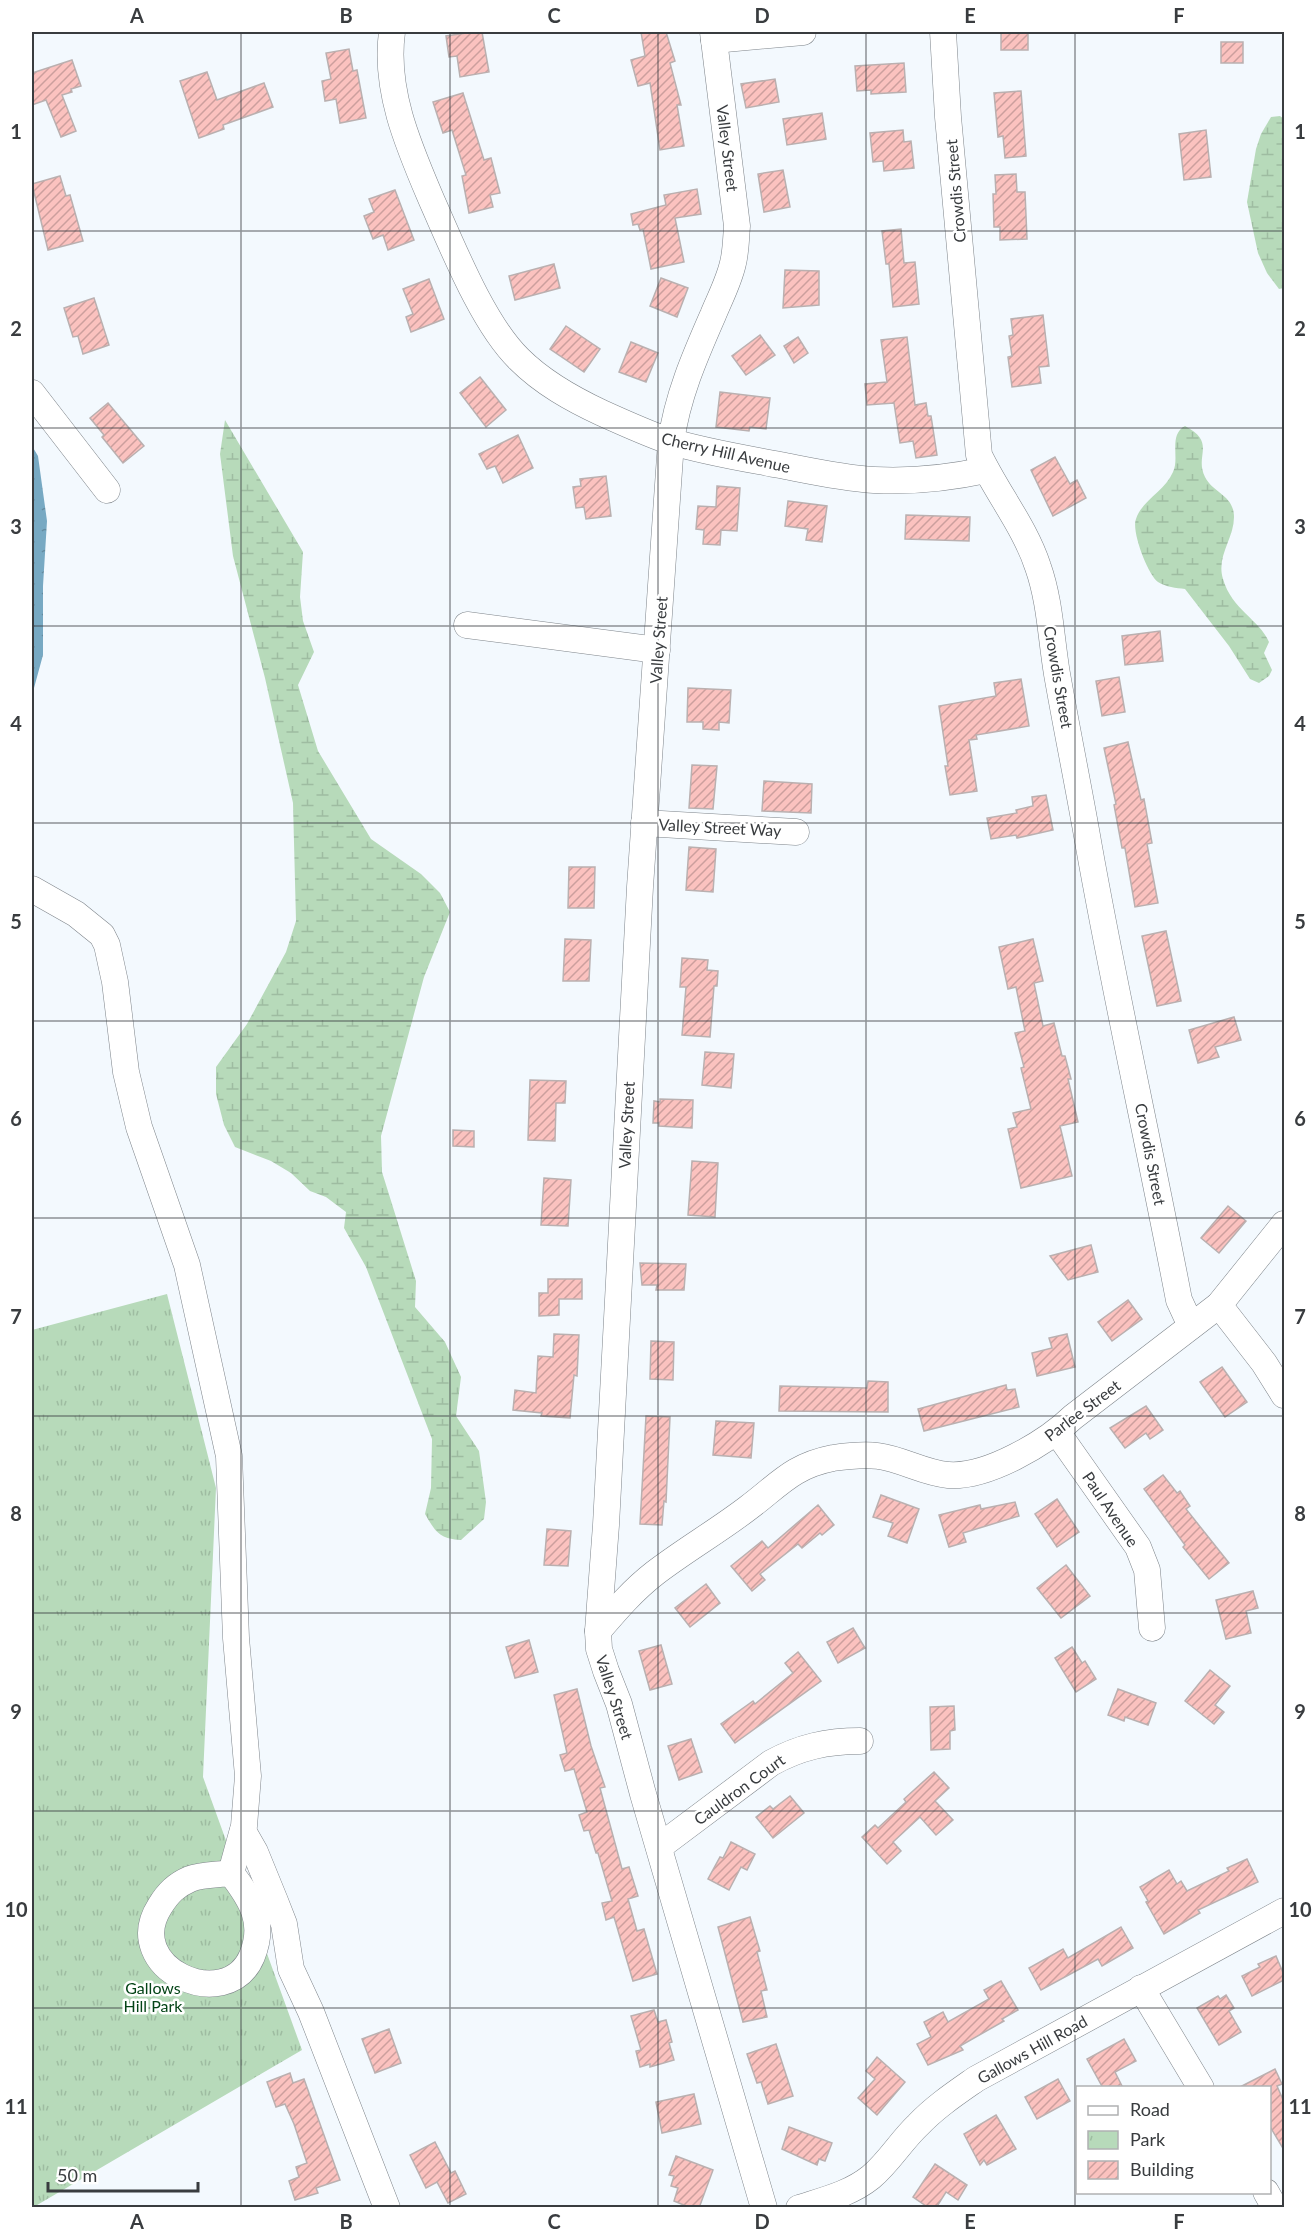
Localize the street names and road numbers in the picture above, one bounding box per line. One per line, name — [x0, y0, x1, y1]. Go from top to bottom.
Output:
street label: Valley Street — [713, 103, 743, 193]
street label: Crowdis Street — [941, 138, 969, 243]
street label: Cherry Hill Avenue — [660, 428, 792, 476]
street label: Valley Street — [645, 595, 671, 684]
street label: Crowdis Street — [1041, 624, 1077, 730]
street label: Valley Street Way — [658, 814, 783, 840]
street label: Valley Street — [614, 1081, 638, 1169]
street label: Crowdis Street — [1132, 1101, 1170, 1207]
street label: Parlee Street — [1040, 1375, 1124, 1445]
street label: Paul Avenue — [1079, 1468, 1143, 1550]
street label: Valley Street — [592, 1652, 638, 1742]
street label: Cauldron Court — [690, 1749, 788, 1828]
street label: Gallows Hill Road — [974, 2011, 1090, 2087]

